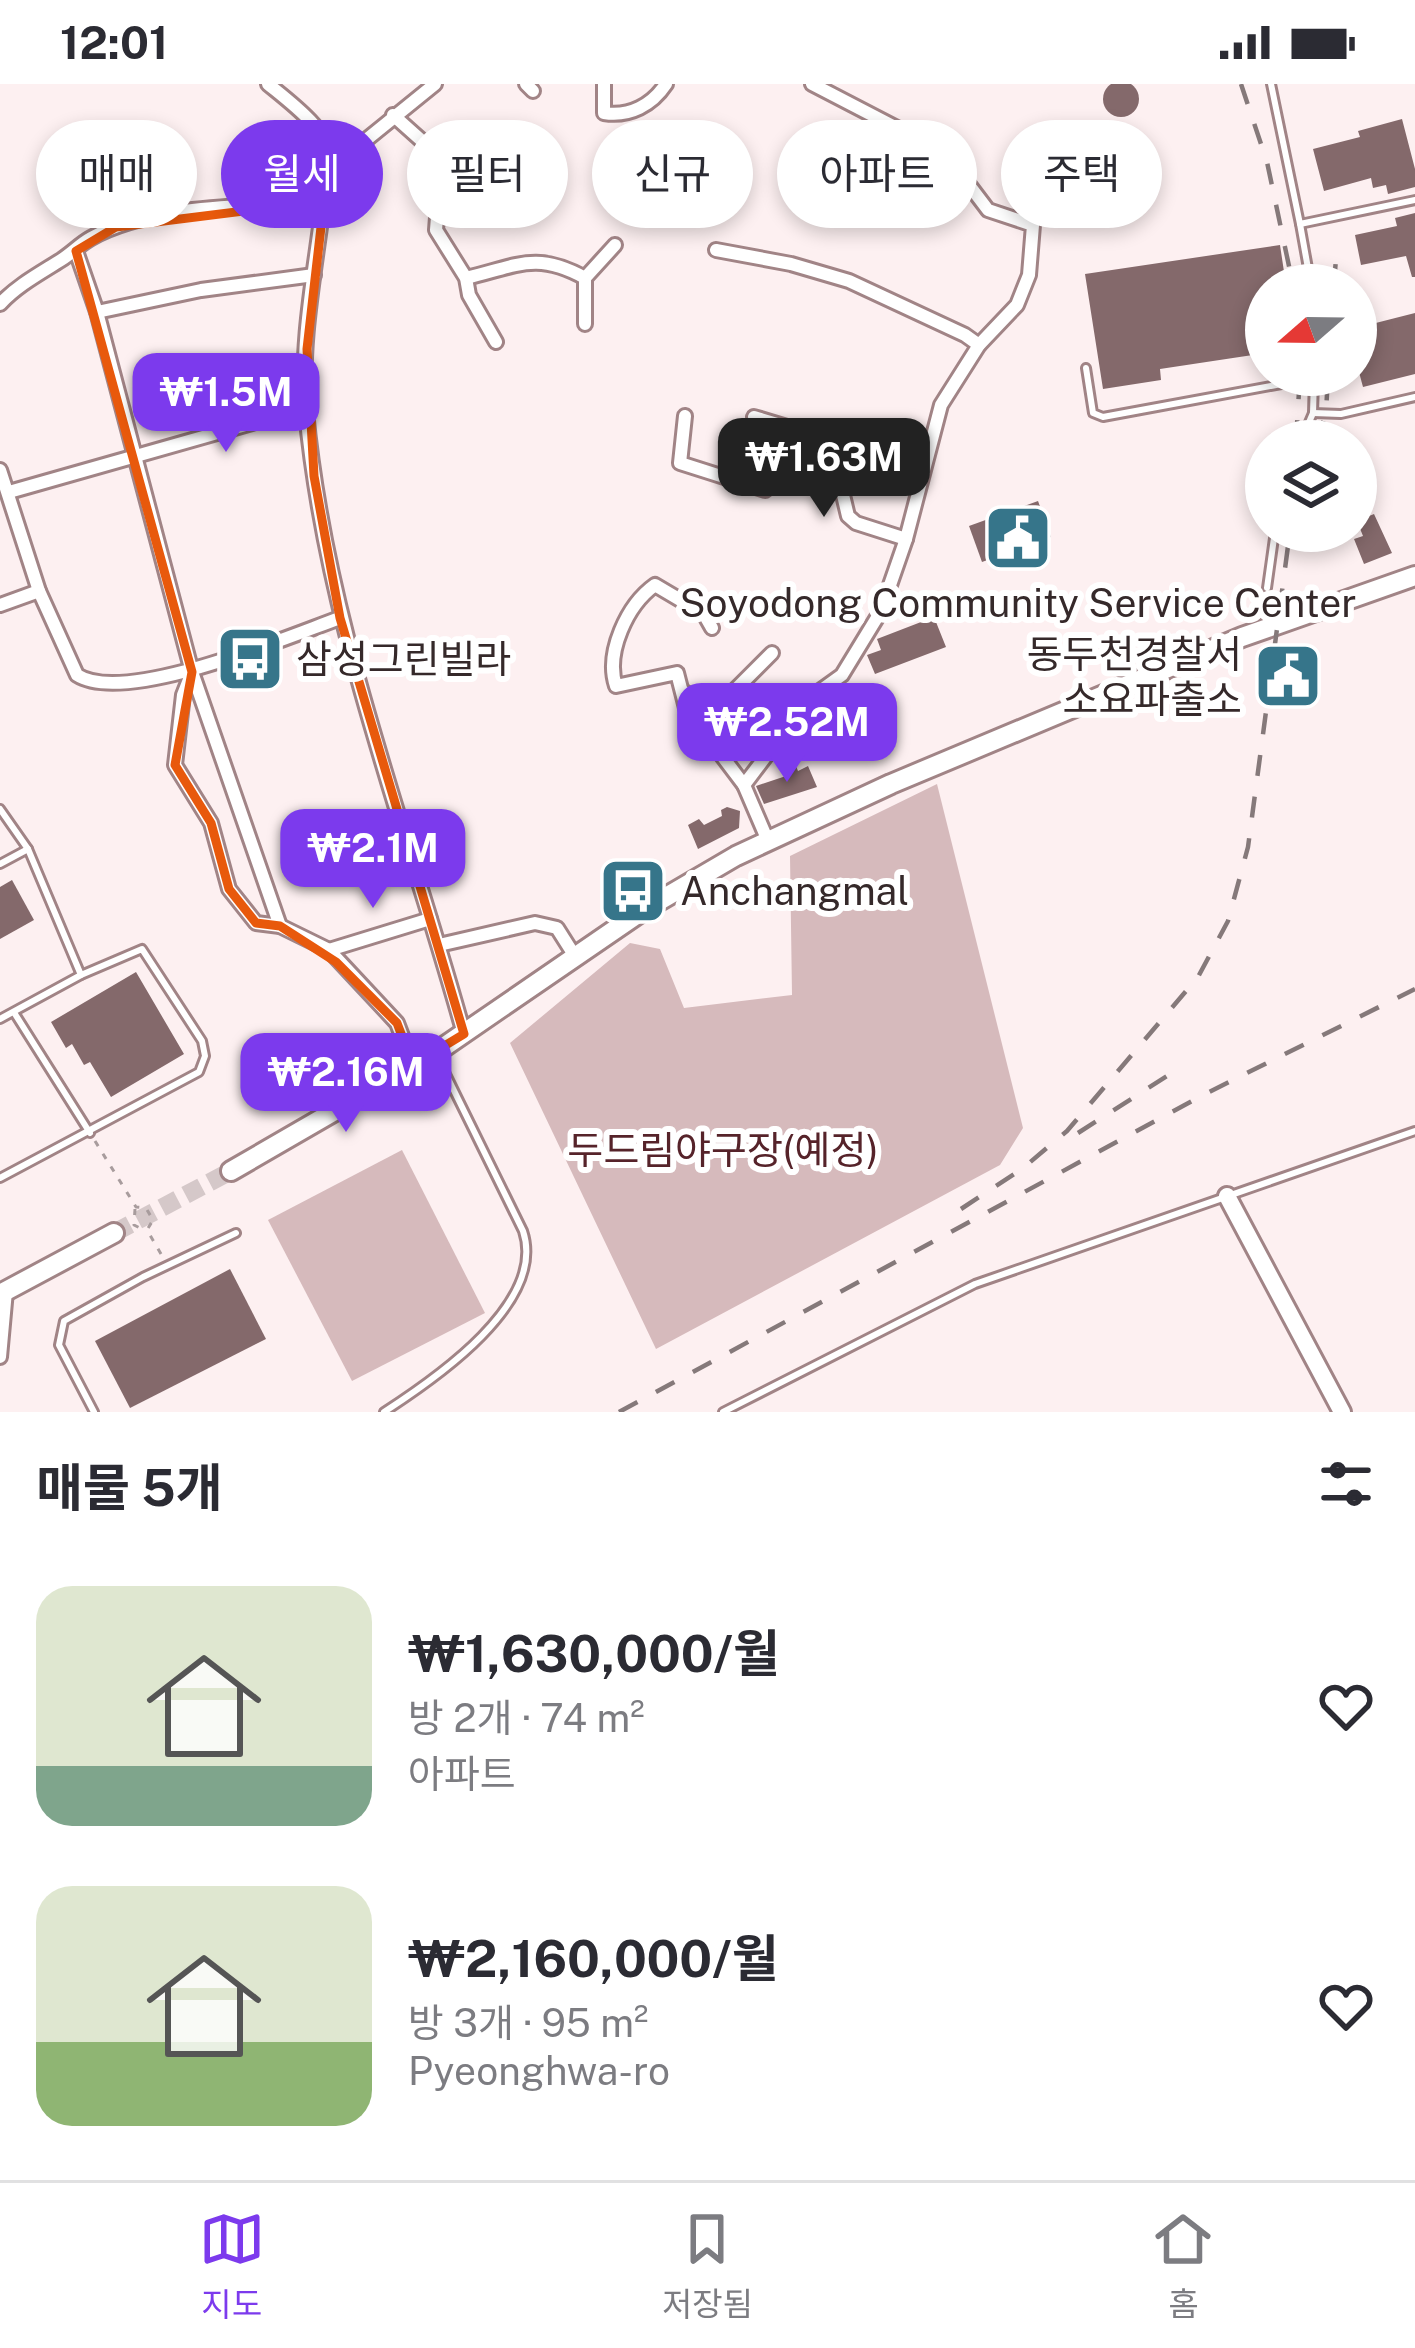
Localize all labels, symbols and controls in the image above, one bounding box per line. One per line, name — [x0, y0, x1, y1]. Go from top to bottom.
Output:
text: 12:01 — [60, 16, 168, 69]
chip: 매매 — [36, 120, 197, 228]
chip: 월세 — [221, 120, 383, 228]
chip: 필터 — [407, 120, 568, 228]
chip: 신규 — [592, 120, 753, 228]
chip: 아파트 — [777, 120, 977, 228]
chip: 주택 — [1001, 120, 1162, 228]
north arrow — [1245, 264, 1377, 396]
map controls — [1245, 264, 1377, 552]
pin: ₩1.5M — [142, 353, 310, 455]
text: ₩1.5M — [160, 369, 292, 415]
pin: ₩1.63M — [726, 418, 922, 520]
button: layers — [1245, 420, 1377, 552]
text: ₩1.63M — [745, 434, 903, 480]
public building icon: Soyodong Community Service Center — [983, 503, 1053, 573]
place label: Soyodong Community Service Center — [680, 580, 1357, 626]
bus stop icon: 삼성그린빌라 — [215, 624, 285, 694]
place label: 동두천경찰서 소요파출소 — [1027, 631, 1242, 722]
place label: 삼성그린빌라 — [296, 636, 511, 682]
public building icon: 동두천경찰서 소요파출소 — [1253, 641, 1323, 711]
pin: ₩2.52M — [689, 683, 885, 785]
text: ₩2.52M — [704, 699, 870, 745]
pin: ₩2.1M — [289, 809, 457, 911]
text: ₩2.1M — [307, 825, 439, 871]
bus stop icon: Anchangmal — [598, 856, 668, 926]
place label: Anchangmal — [680, 868, 909, 914]
pin: ₩2.16M — [248, 1033, 444, 1135]
text: ₩2.16M — [267, 1049, 425, 1095]
park label: 두드림야구장(예정) — [568, 1127, 878, 1173]
icon: filters — [1313, 1451, 1379, 1517]
text: 매물 5개 — [36, 1458, 223, 1517]
text: ₩1,630,000/월 — [408, 1624, 780, 1683]
icon: home — [132, 1634, 276, 1778]
icon: heart — [1313, 1673, 1379, 1739]
text: 방 2개 · 74 m² — [408, 1695, 645, 1741]
text: 아파트 — [408, 1751, 516, 1797]
text: ₩2,160,000/월 — [408, 1929, 779, 1988]
icon: home — [132, 1934, 276, 2078]
icon: heart — [1313, 1973, 1379, 2039]
text: 방 3개 · 95 m² — [408, 2000, 648, 2046]
text: Pyeonghwa-ro — [408, 2048, 670, 2094]
tab: 지도 — [199, 2206, 265, 2326]
tab: 저장됨 — [662, 2206, 753, 2326]
tab: 홈 — [1150, 2206, 1216, 2326]

